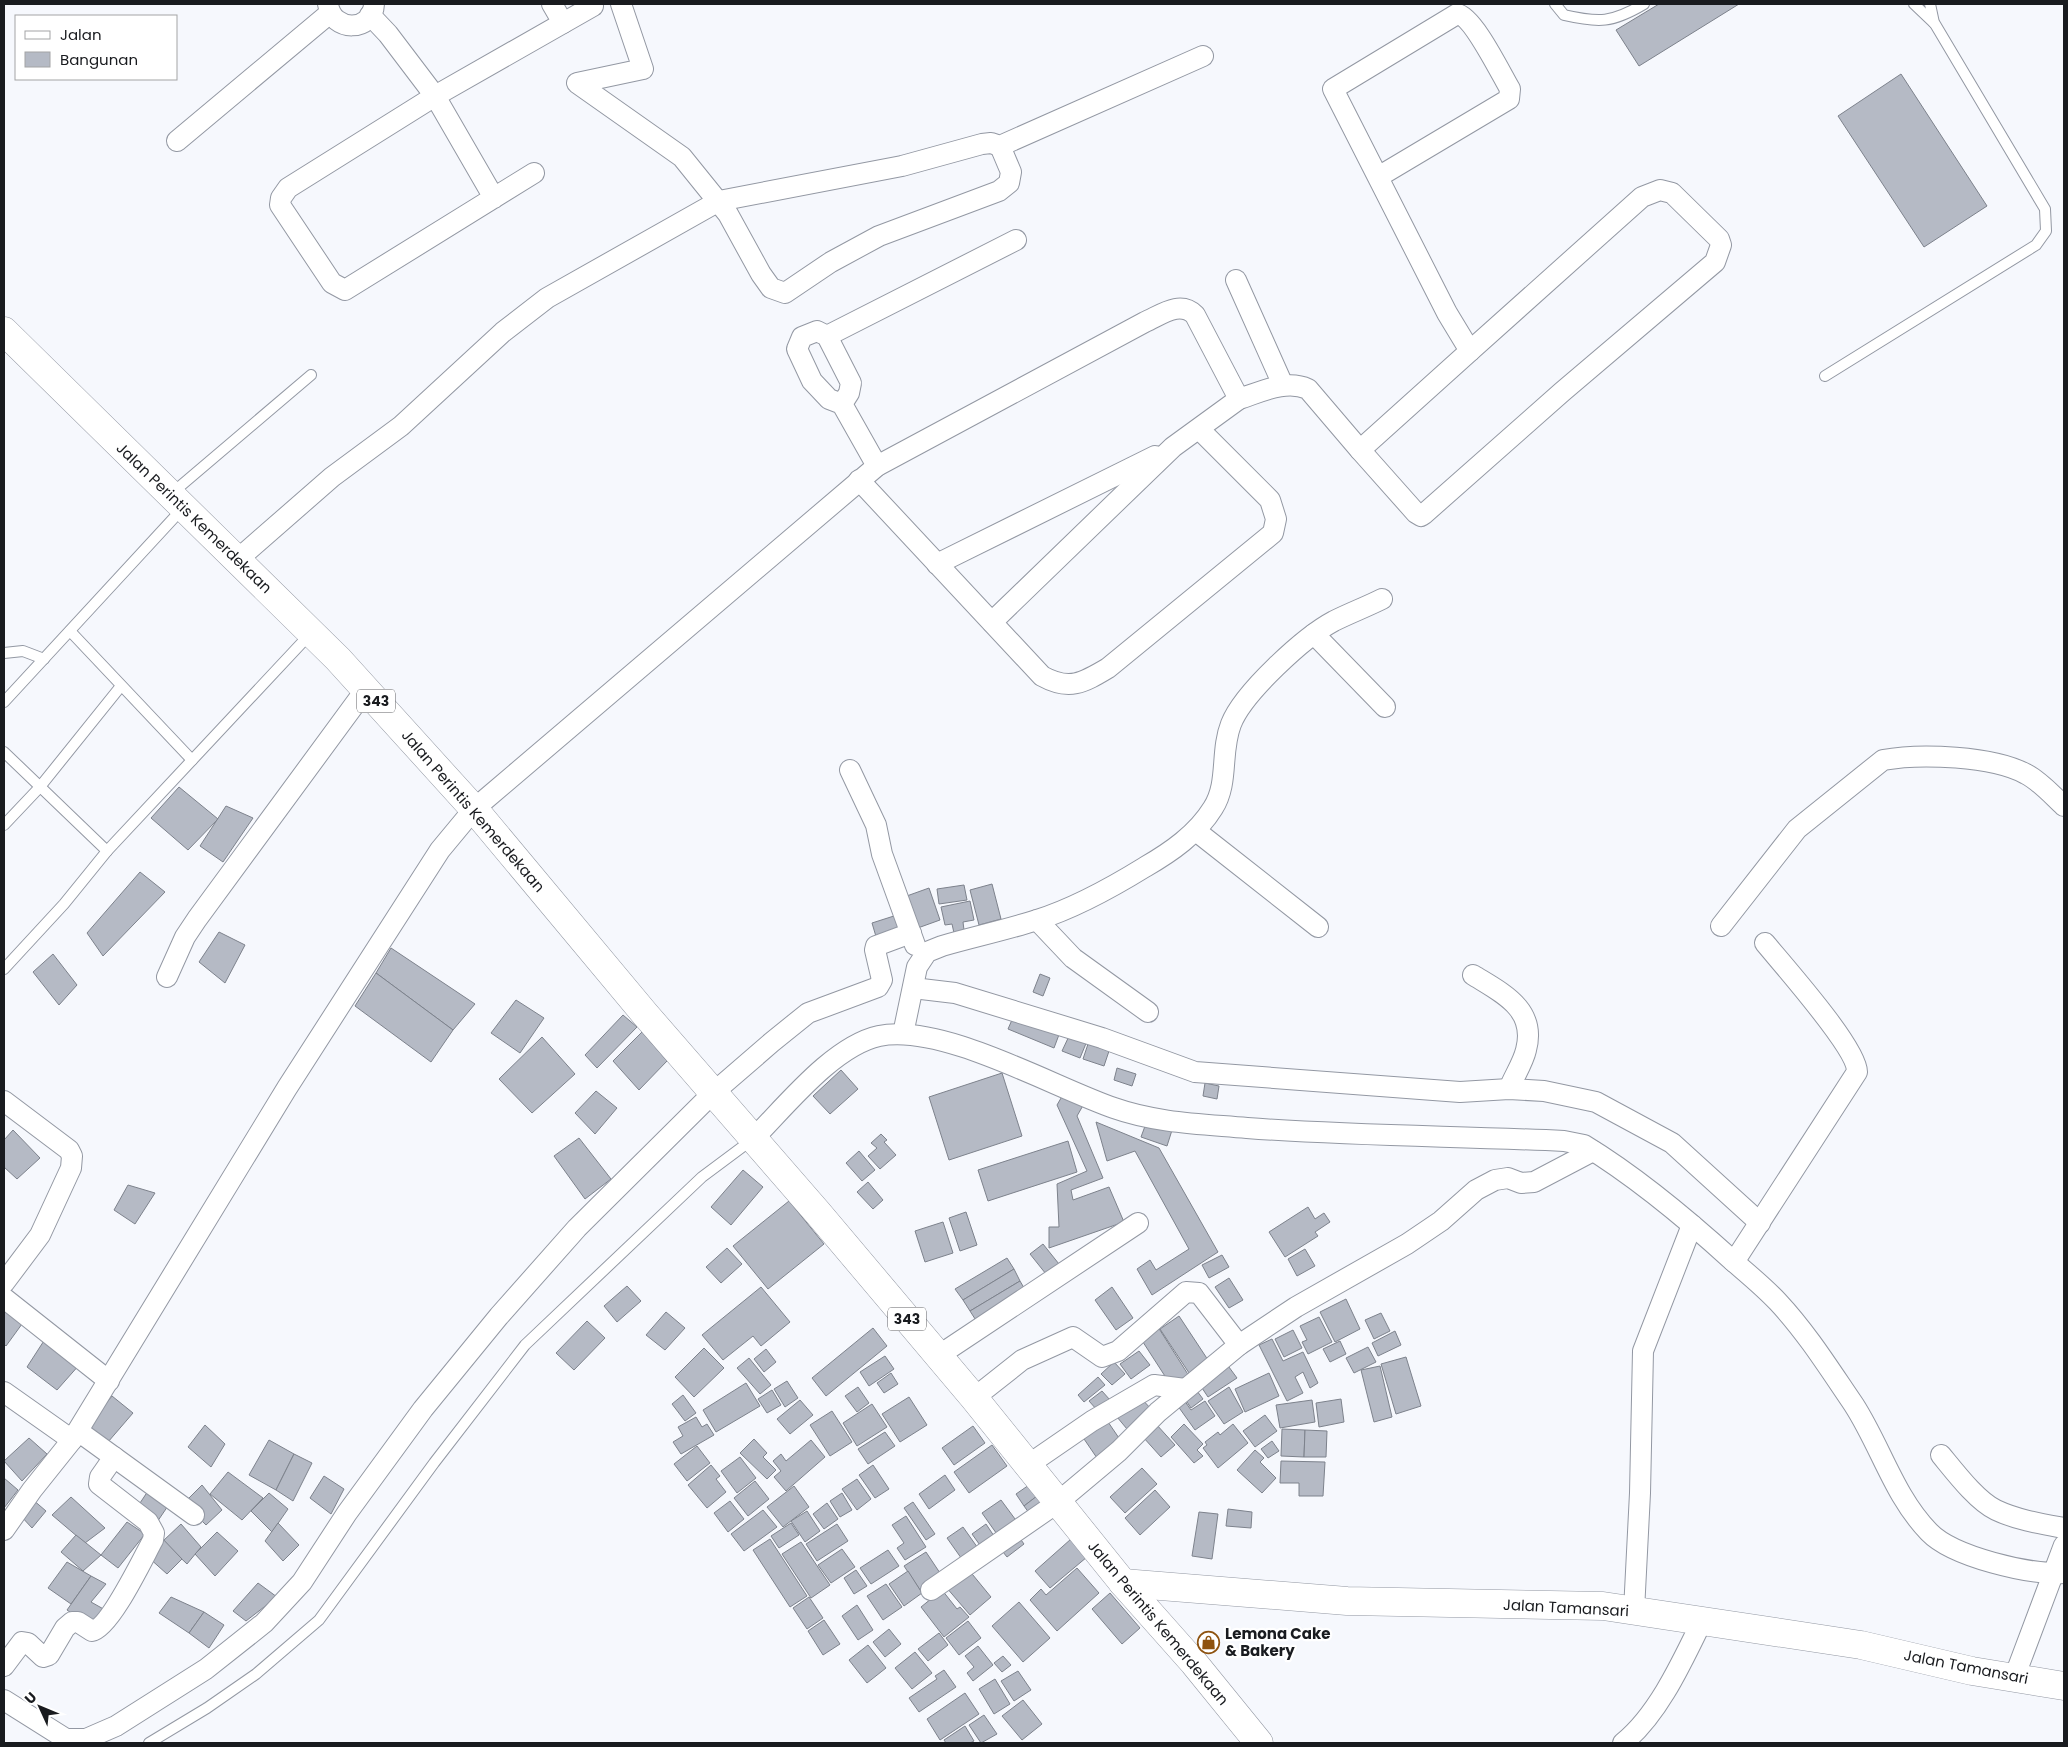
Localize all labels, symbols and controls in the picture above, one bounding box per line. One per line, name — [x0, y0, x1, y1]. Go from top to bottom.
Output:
legend — [15, 15, 178, 80]
text: Jalan — [60, 24, 102, 45]
text: Bangunan — [60, 49, 138, 70]
street label: Jalan Perintis Kemerdekaan — [112, 437, 277, 598]
road number: 343 — [357, 689, 395, 712]
street label: Jalan Perintis Kemerdekaan — [397, 725, 550, 896]
road number: 343 — [888, 1308, 926, 1330]
street label: Jalan Perintis Kemerdekaan — [1083, 1536, 1234, 1710]
street label: Jalan Tamansari — [1502, 1594, 1630, 1621]
place label: Lemona Cake & Bakery — [1225, 1623, 1330, 1661]
shop icon: Lemona Cake & Bakery — [1197, 1631, 1221, 1655]
street label: Jalan Tamansari — [1902, 1644, 2030, 1689]
north arrow — [15, 1682, 65, 1732]
text: U — [20, 1687, 41, 1708]

